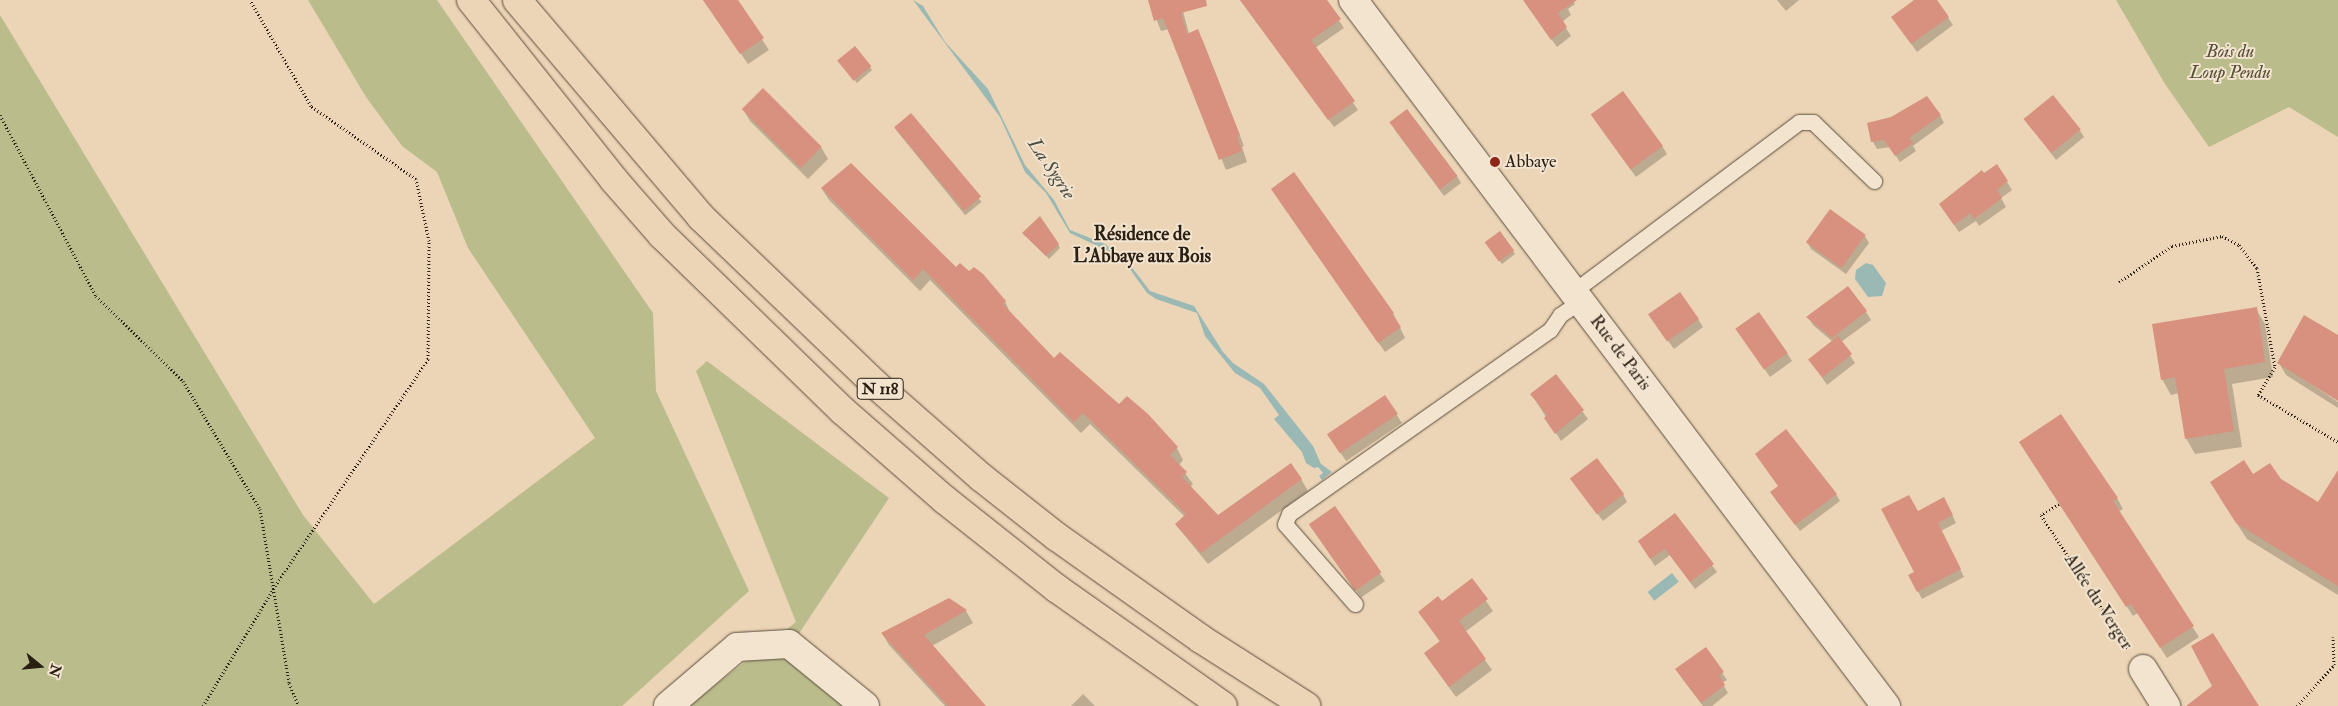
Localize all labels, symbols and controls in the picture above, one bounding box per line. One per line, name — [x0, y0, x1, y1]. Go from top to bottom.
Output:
park label: Bois du Loup Pendu — [2189, 42, 2271, 84]
water label: La Sygrie — [1022, 134, 1080, 204]
place label: Abbaye — [1505, 151, 1557, 173]
marker: Abbaye — [1489, 156, 1501, 168]
district label: Résidence de L'Abbaye aux Bois — [1073, 224, 1211, 268]
street label: Rue de Paris — [1585, 311, 1655, 395]
road number: N 118 — [856, 376, 904, 402]
street label: Allée du Verger — [2059, 550, 2137, 654]
north arrow — [15, 641, 65, 691]
text: N — [45, 662, 65, 679]

